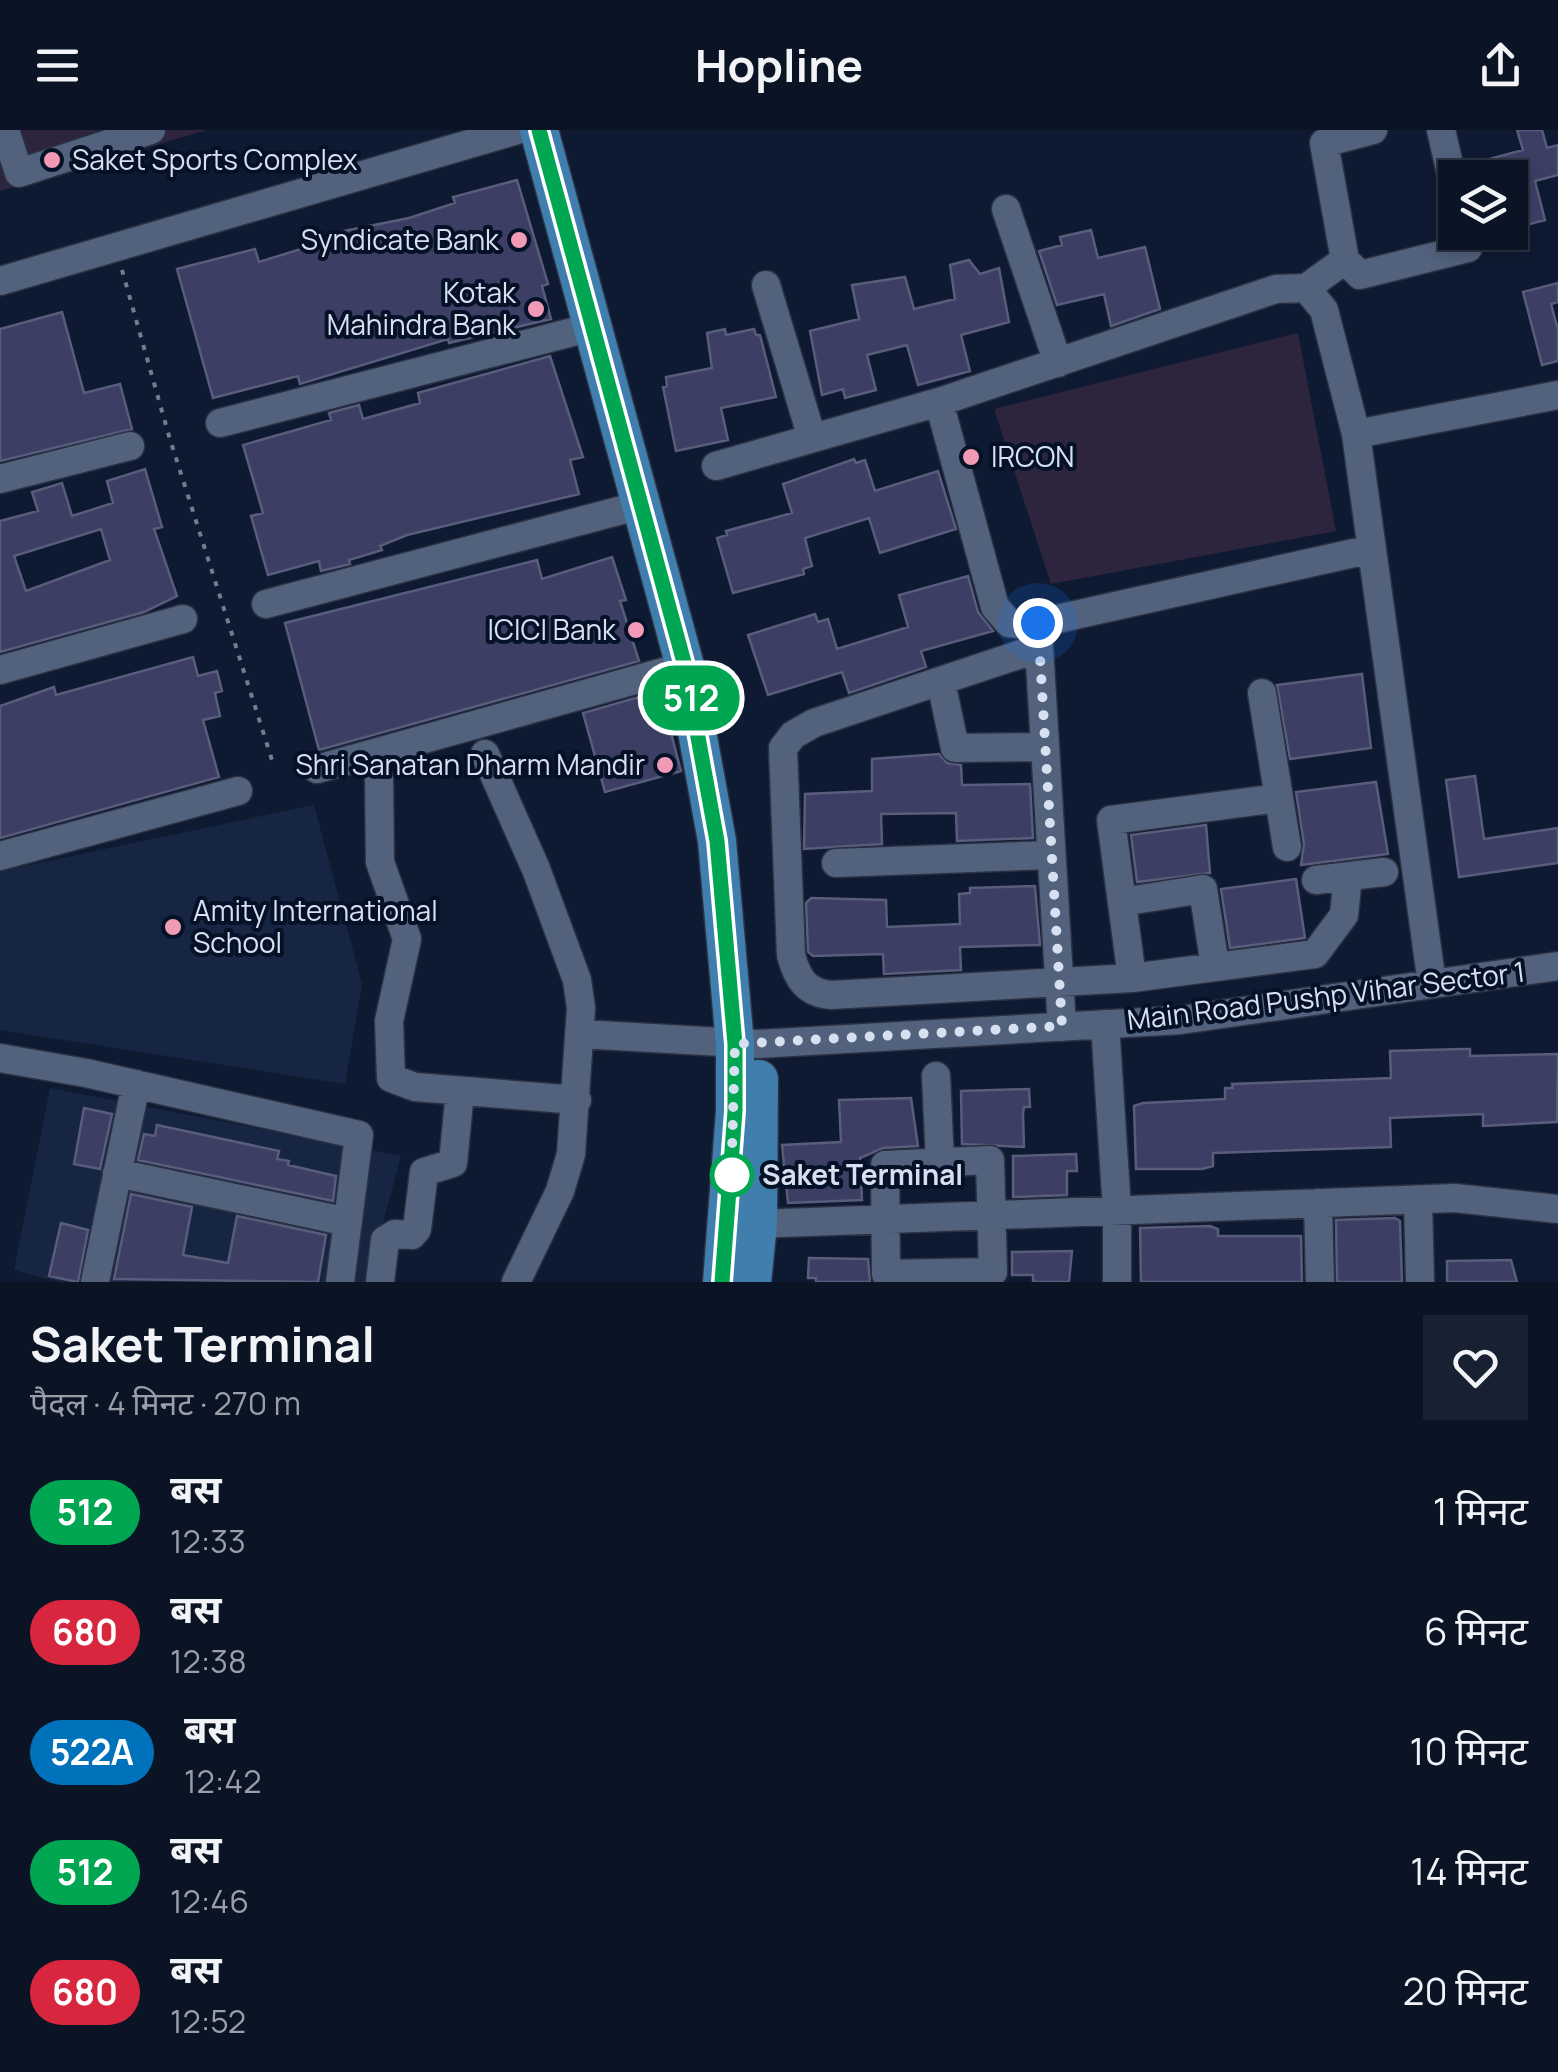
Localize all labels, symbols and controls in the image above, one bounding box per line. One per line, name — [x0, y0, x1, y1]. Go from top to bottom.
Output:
text: Hopline — [695, 34, 863, 96]
icon: menu — [30, 38, 85, 93]
icon: share — [1473, 38, 1528, 93]
place label: Saket Sports Complex — [72, 140, 358, 178]
marker: Saket Sports Complex — [41, 149, 63, 171]
map controls — [1438, 160, 1528, 250]
button: layers — [1438, 160, 1528, 250]
place label: Syndicate Bank — [301, 220, 500, 258]
marker: Syndicate Bank — [508, 229, 530, 251]
place label: Kotak Mahindra Bank — [327, 273, 517, 343]
marker: Kotak Mahindra Bank — [525, 298, 547, 320]
place label: IRCON — [991, 437, 1074, 475]
marker: IRCON — [960, 446, 982, 468]
your location — [1013, 598, 1063, 648]
place label: ICICI Bank — [487, 610, 617, 648]
marker: ICICI Bank — [625, 619, 647, 641]
line badge: 512 — [634, 666, 748, 730]
text: 512 — [663, 674, 719, 722]
place label: Shri Sanatan Dharm Mandir — [296, 745, 645, 783]
marker: Shri Sanatan Dharm Mandir — [654, 754, 676, 776]
place label: Amity International School — [193, 891, 438, 961]
marker: Amity International School — [162, 916, 184, 938]
street label: Main Road Pushp Vihar Sector 1 — [1125, 952, 1527, 1038]
marker: Saket Terminal — [711, 1154, 753, 1196]
place label: Saket Terminal — [762, 1155, 963, 1193]
text: Saket Terminal — [30, 1311, 375, 1376]
button: heart — [1423, 1315, 1528, 1420]
text: पैदल · 4 मिनट · 270 m — [30, 1381, 301, 1425]
text: बस — [170, 1462, 222, 1514]
text: 1 मिनट — [1433, 1484, 1528, 1536]
text: 512 — [57, 1488, 113, 1536]
text: 12:33 — [170, 1519, 246, 1563]
text: बस — [170, 1582, 222, 1634]
text: 6 मिनट — [1424, 1604, 1528, 1656]
text: 680 — [52, 1608, 118, 1656]
text: 12:38 — [170, 1639, 247, 1683]
text: बस — [184, 1702, 236, 1754]
text: 10 मिनट — [1410, 1724, 1528, 1776]
text: 522A — [50, 1728, 134, 1776]
text: 12:42 — [184, 1759, 261, 1803]
text: बस — [170, 1822, 222, 1874]
text: 14 मिनट — [1410, 1844, 1528, 1896]
text: 512 — [57, 1848, 113, 1896]
text: 12:46 — [170, 1879, 249, 1923]
text: बस — [170, 1942, 222, 1994]
text: 20 मिनट — [1403, 1964, 1528, 2016]
text: 680 — [52, 1968, 118, 2016]
text: 12:52 — [170, 1999, 246, 2043]

